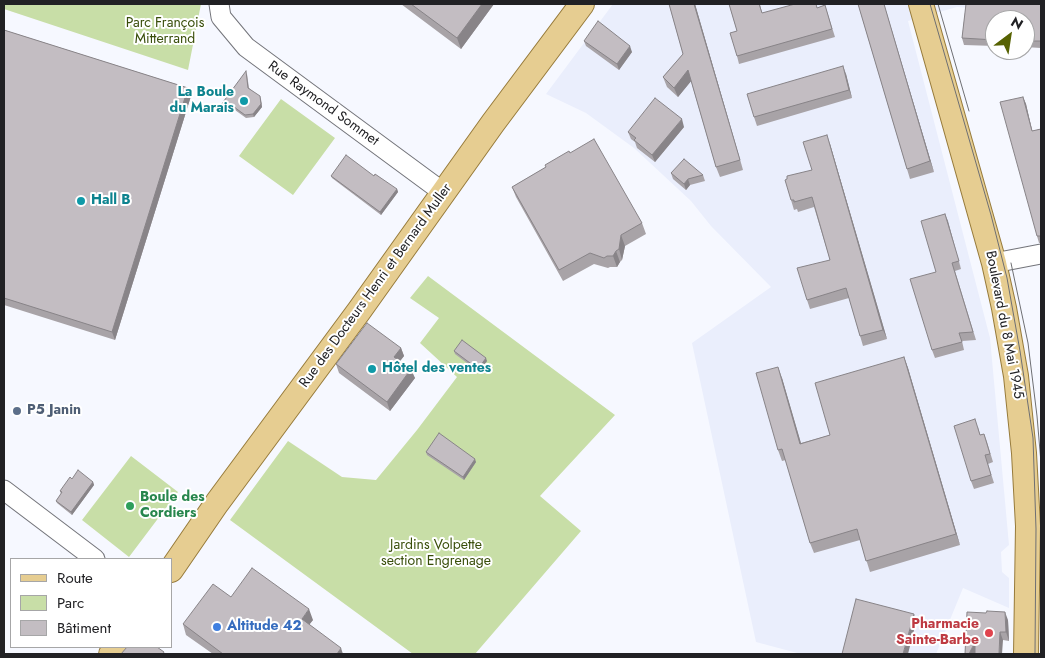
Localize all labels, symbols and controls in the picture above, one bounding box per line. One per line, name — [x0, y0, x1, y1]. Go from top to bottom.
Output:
north arrow — [985, 10, 1035, 60]
text: N — [1007, 12, 1027, 34]
park label: Parc François Mitterrand — [126, 16, 204, 48]
street label: Rue Raymond Sommet — [264, 58, 382, 150]
place label: La Boule du Marais — [170, 85, 234, 118]
marker: La Boule du Marais — [238, 95, 250, 107]
street label: Rue des Docteurs Henri et Bernard Muller — [296, 181, 456, 391]
place label: Hall B — [91, 193, 131, 209]
marker: Hall B — [75, 195, 87, 207]
street label: Boulevard du 8 Mai 1945 — [981, 249, 1027, 401]
place label: Hôtel des ventes — [382, 361, 491, 377]
marker: Hôtel des ventes — [366, 363, 378, 375]
place label: P5 Janin — [27, 403, 81, 419]
marker: P5 Janin — [11, 405, 23, 417]
place label: Boule des Cordiers — [140, 490, 205, 522]
marker: Boule des Cordiers — [124, 500, 136, 512]
park label: Jardins Volpette section Engrenage — [381, 538, 491, 570]
legend — [10, 558, 172, 648]
text: Route — [57, 567, 93, 589]
text: Parc — [57, 592, 84, 614]
text: Bâtiment — [57, 617, 111, 639]
place label: Pharmacie Sainte-Barbe — [896, 617, 979, 650]
place label: Altitude 42 — [227, 619, 302, 635]
marker: Altitude 42 — [211, 621, 223, 633]
marker: Pharmacie Sainte-Barbe — [983, 627, 995, 639]

